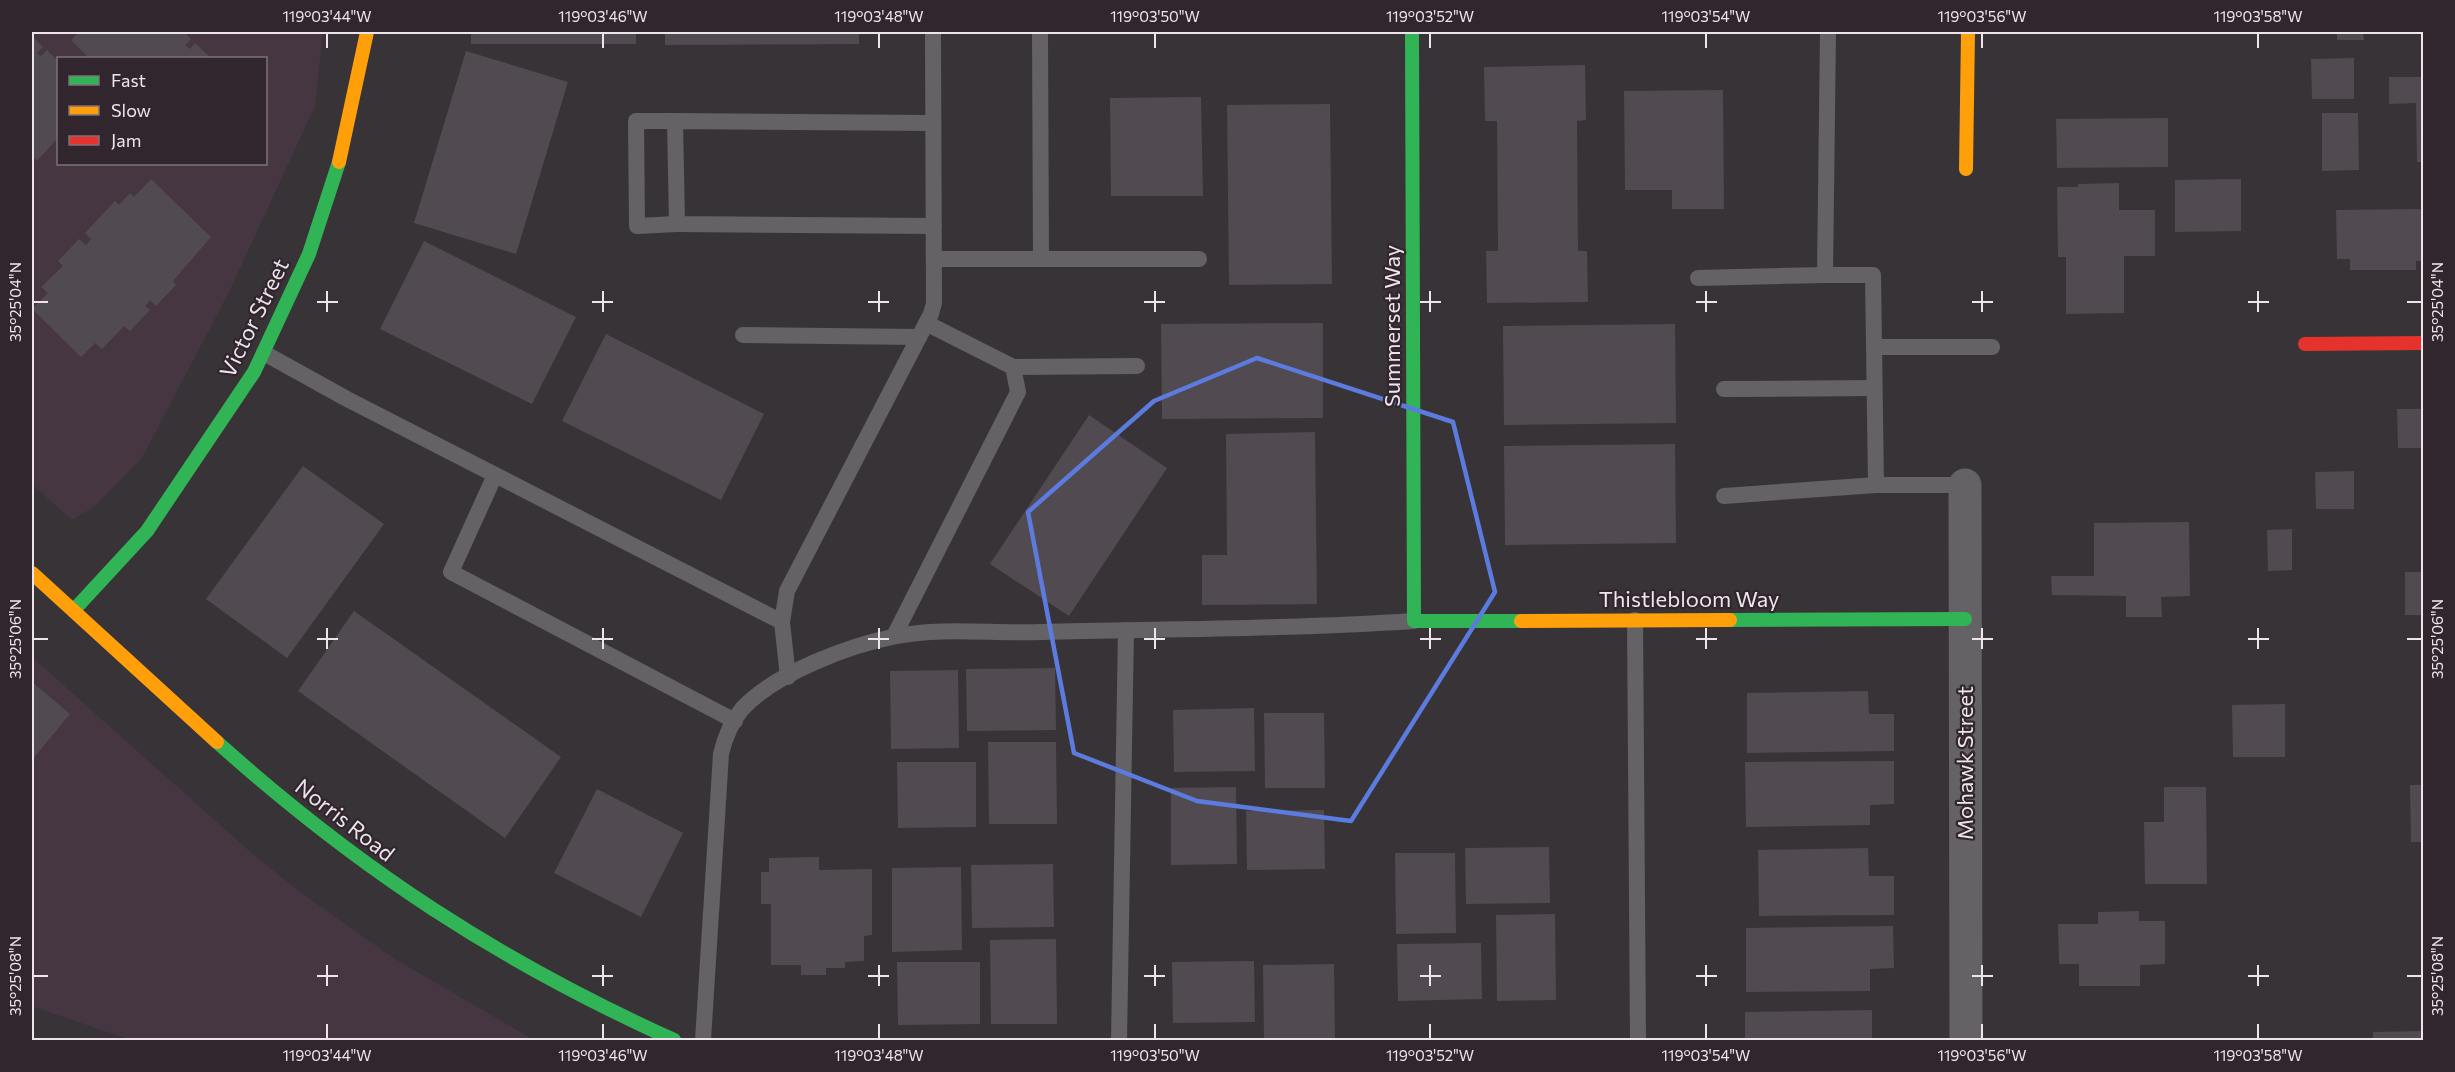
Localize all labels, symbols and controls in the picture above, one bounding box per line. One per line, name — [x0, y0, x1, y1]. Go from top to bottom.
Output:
text: 119°03'44"W — [282, 7, 372, 25]
text: 119°03'46"W — [558, 7, 648, 25]
text: 119°03'48"W — [834, 7, 924, 25]
text: 119°03'50"W — [1110, 7, 1200, 25]
text: 119°03'52"W — [1386, 7, 1474, 25]
text: 119°03'54"W — [1662, 7, 1750, 25]
text: 119°03'56"W — [1938, 7, 2026, 25]
text: 119°03'58"W — [2214, 7, 2302, 25]
legend — [57, 57, 267, 165]
text: Fast — [111, 69, 146, 91]
text: Slow — [111, 99, 151, 121]
text: Jam — [111, 129, 141, 151]
street label: Summerset Way — [1378, 245, 1405, 407]
street label: Victor Street — [213, 254, 294, 382]
text: 35°25'04"N — [6, 262, 24, 342]
text: 35°25'04"N — [2428, 262, 2446, 342]
street label: Thistlebloom Way — [1599, 585, 1779, 612]
text: 35°25'06"N — [6, 599, 24, 679]
text: 35°25'06"N — [2428, 599, 2446, 679]
street label: Mohawk Street — [1951, 686, 1978, 840]
street label: Norris Road — [290, 772, 400, 867]
text: 35°25'08"N — [6, 936, 24, 1016]
text: 35°25'08"N — [2428, 936, 2446, 1016]
text: 119°03'44"W — [282, 1046, 372, 1064]
text: 119°03'46"W — [558, 1046, 648, 1064]
text: 119°03'48"W — [834, 1046, 924, 1064]
text: 119°03'50"W — [1110, 1046, 1200, 1064]
text: 119°03'52"W — [1386, 1046, 1474, 1064]
text: 119°03'54"W — [1662, 1046, 1750, 1064]
text: 119°03'56"W — [1938, 1046, 2026, 1064]
text: 119°03'58"W — [2214, 1046, 2302, 1064]

